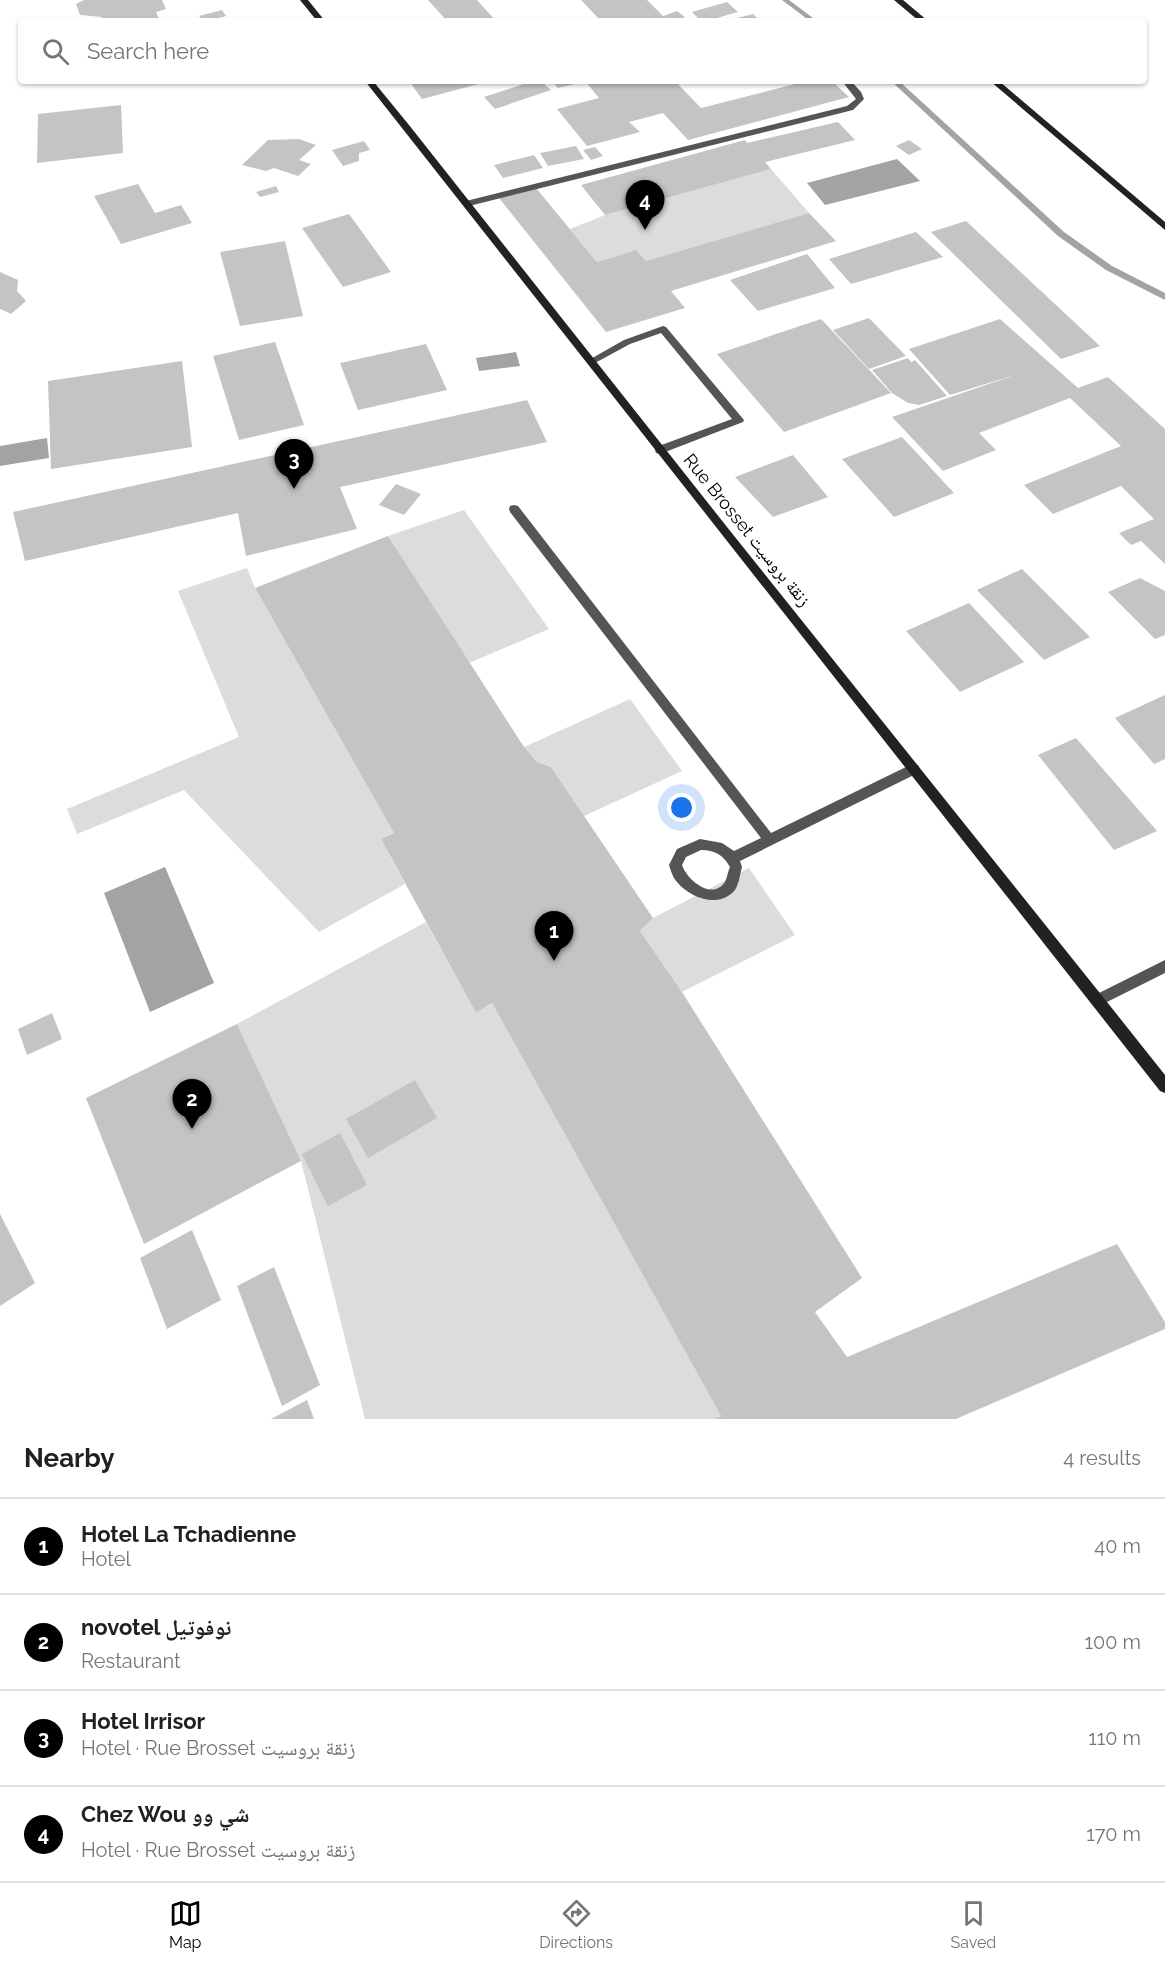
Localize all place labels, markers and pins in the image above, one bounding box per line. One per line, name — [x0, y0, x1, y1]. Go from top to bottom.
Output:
pin: 4 — [626, 180, 664, 230]
pin: 3 — [274, 440, 314, 489]
pin: 1 — [534, 912, 574, 961]
pin: 2 — [172, 1080, 212, 1129]

